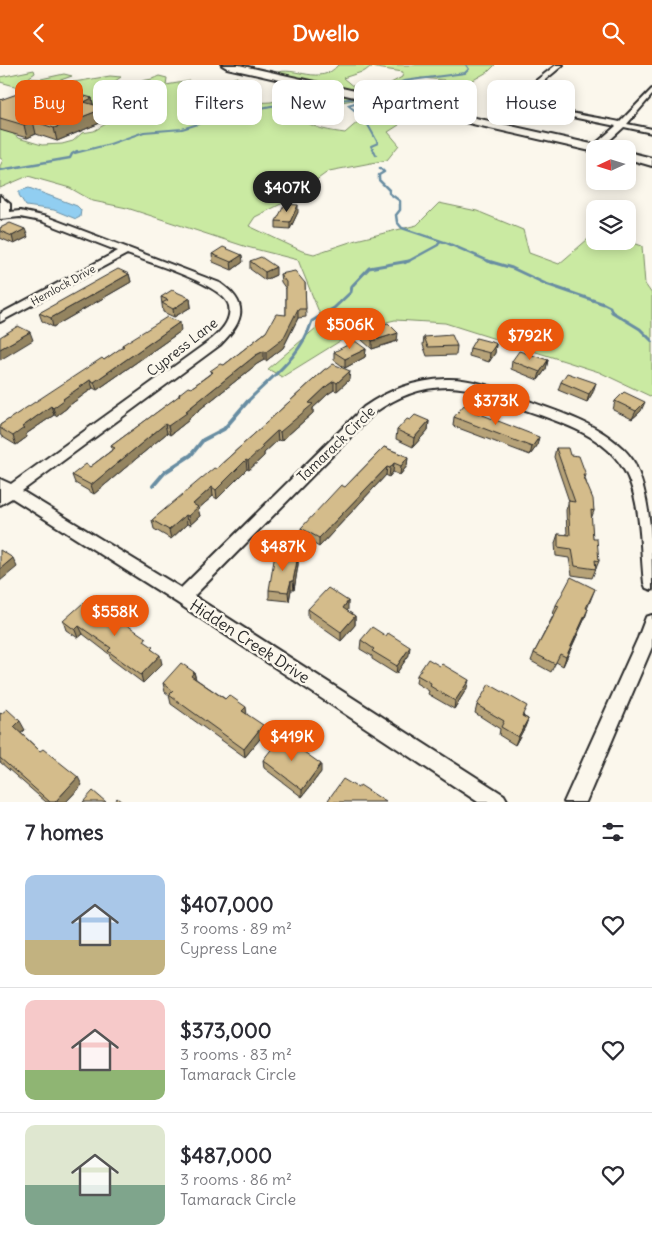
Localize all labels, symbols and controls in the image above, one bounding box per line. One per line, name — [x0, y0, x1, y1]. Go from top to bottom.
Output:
icon: back — [25, 19, 53, 47]
text: Dwello — [293, 19, 359, 47]
icon: search — [599, 19, 627, 47]
chip: Buy — [15, 80, 83, 125]
chip: Rent — [93, 80, 167, 125]
chip: Filters — [177, 80, 262, 125]
chip: New — [272, 80, 344, 125]
chip: Apartment — [354, 80, 477, 125]
chip: House — [487, 80, 575, 125]
north arrow — [586, 140, 636, 190]
map controls — [586, 140, 636, 250]
pin: $407K — [252, 171, 322, 213]
text: $407K — [264, 177, 310, 197]
button: layers — [586, 200, 636, 250]
street label: Hemlock Drive — [28, 261, 98, 309]
pin: $506K — [315, 307, 385, 350]
street label: Cypress Lane — [143, 314, 221, 380]
text: $506K — [326, 314, 374, 334]
pin: $792K — [495, 319, 565, 361]
text: $792K — [508, 325, 552, 345]
pin: $373K — [461, 383, 531, 426]
text: $373K — [474, 390, 518, 410]
street label: Tamarack Circle — [293, 402, 379, 486]
pin: $487K — [248, 529, 318, 572]
text: $487K — [260, 536, 306, 556]
pin: $558K — [80, 595, 150, 637]
street label: Hidden Creek Drive — [186, 595, 314, 687]
text: $558K — [92, 601, 138, 621]
pin: $419K — [257, 719, 327, 762]
text: $419K — [270, 726, 314, 746]
icon: filters — [599, 818, 627, 846]
text: 7 homes — [25, 819, 104, 846]
text: $407,000 — [180, 891, 273, 918]
icon: home — [65, 895, 125, 955]
icon: heart — [599, 911, 627, 939]
text: 3 rooms · 89 m² — [180, 918, 292, 938]
text: Cypress Lane — [180, 938, 277, 958]
text: $373,000 — [180, 1017, 272, 1044]
icon: home — [65, 1020, 125, 1080]
icon: heart — [599, 1036, 627, 1064]
text: 3 rooms · 83 m² — [180, 1044, 292, 1064]
text: Tamarack Circle — [180, 1064, 296, 1084]
text: $487,000 — [180, 1142, 272, 1169]
icon: home — [65, 1145, 125, 1205]
icon: heart — [599, 1161, 627, 1189]
text: 3 rooms · 86 m² — [180, 1169, 292, 1189]
text: Tamarack Circle — [180, 1189, 296, 1209]

